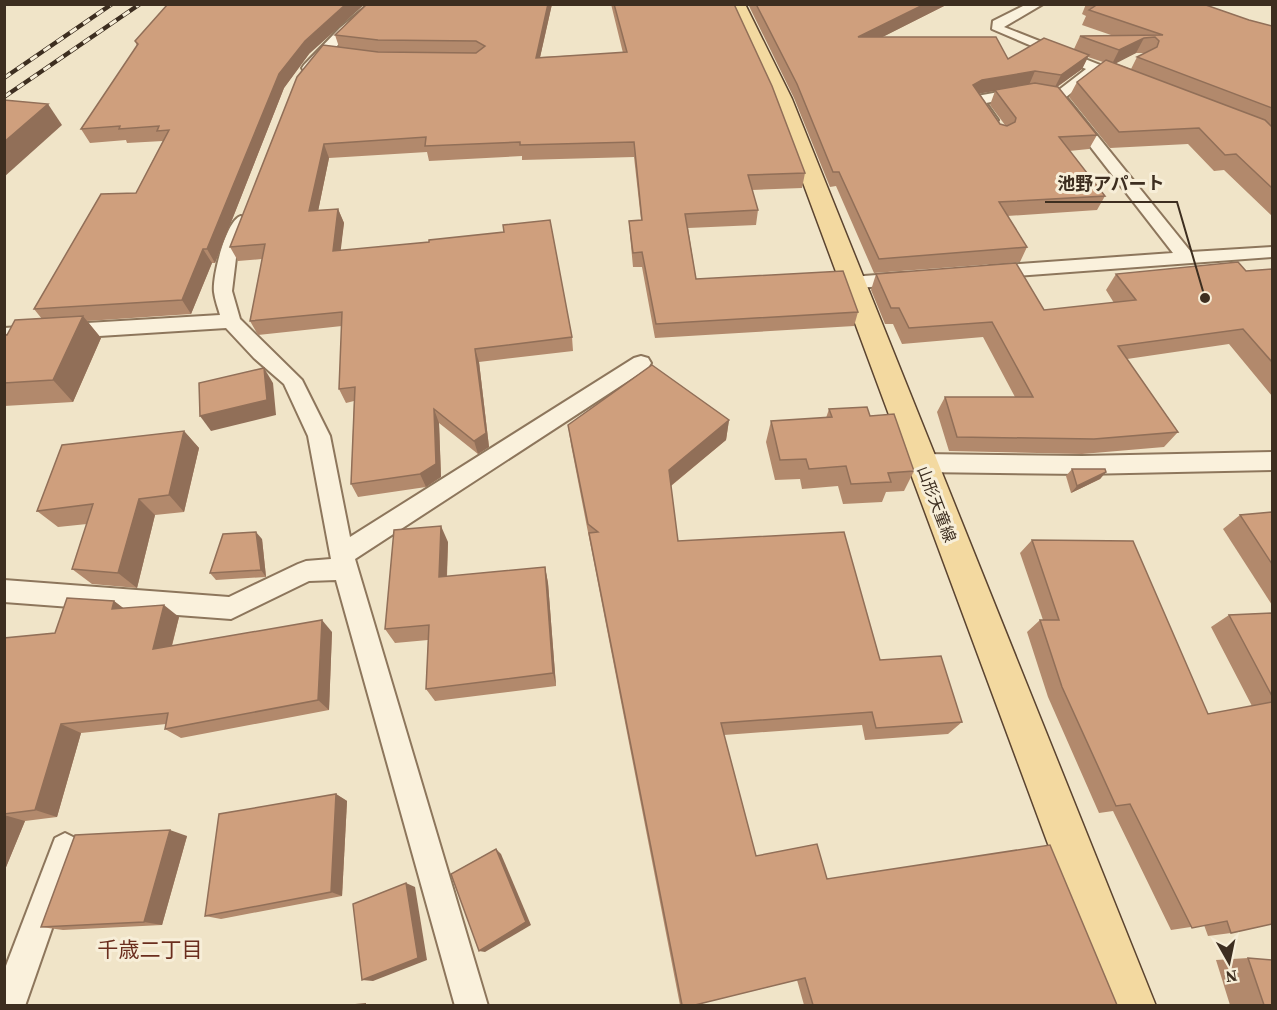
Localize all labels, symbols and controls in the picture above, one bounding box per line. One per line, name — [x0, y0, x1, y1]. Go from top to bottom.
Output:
callout: 池野アパート — [1045, 166, 1177, 202]
text: 池野アパート — [1057, 171, 1165, 196]
street label: 山形天童線 — [912, 463, 962, 545]
north arrow — [1199, 932, 1259, 992]
district label: 千歳二丁目 — [98, 935, 203, 964]
text: N — [1224, 965, 1239, 989]

